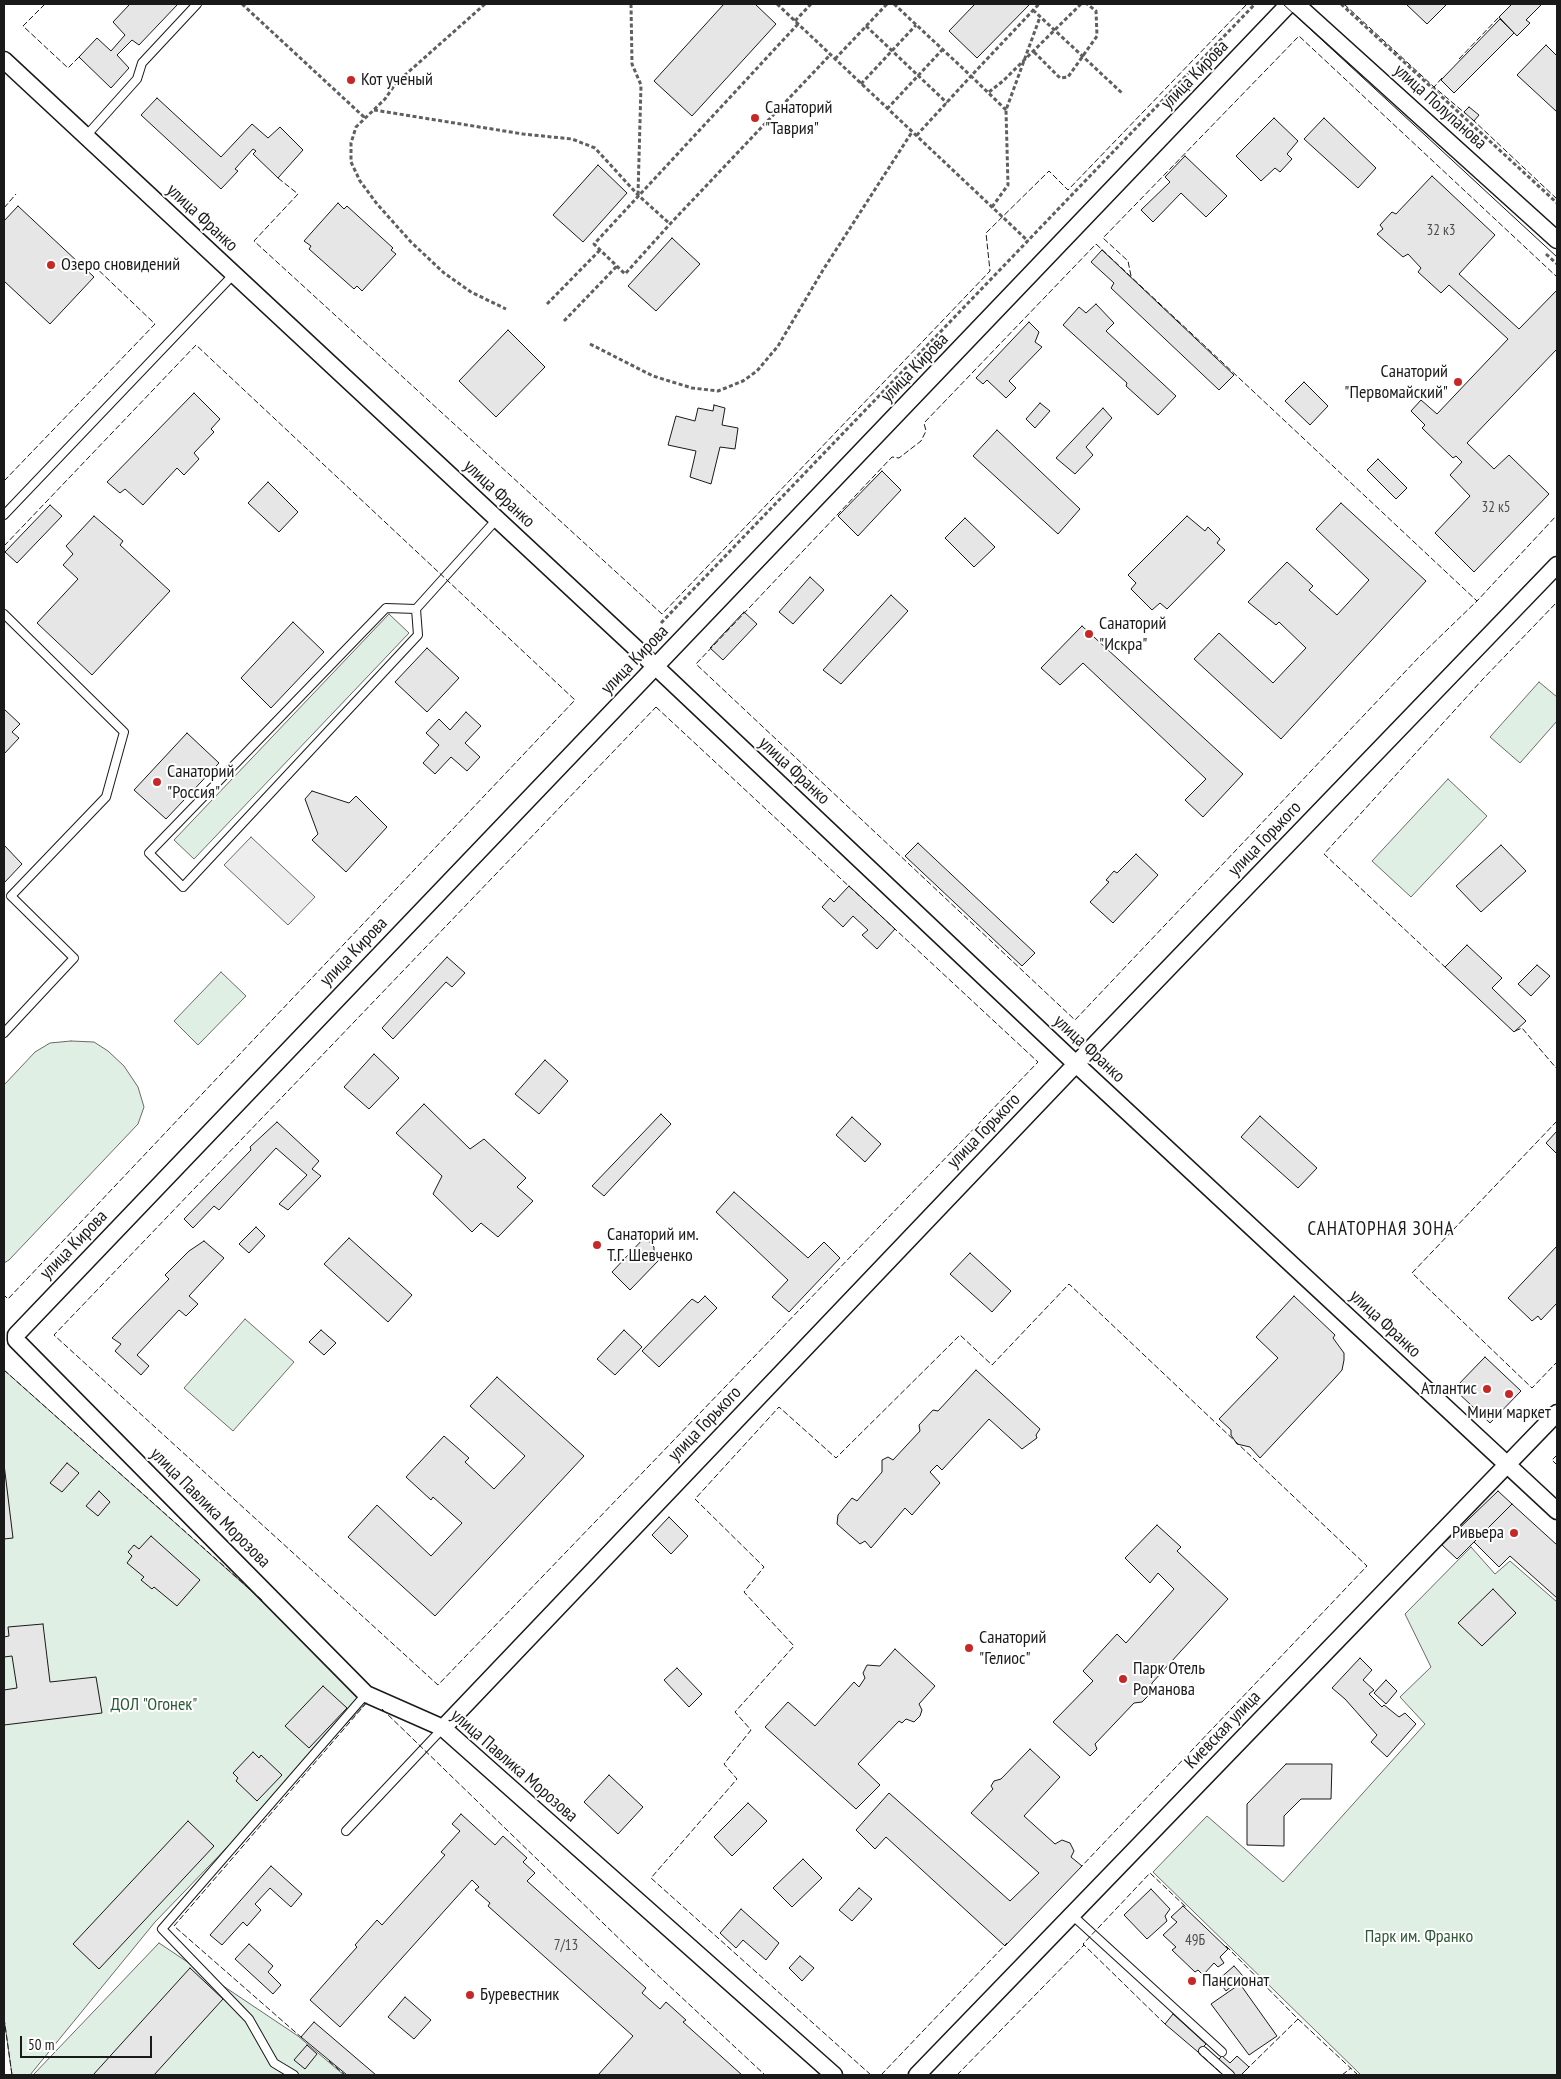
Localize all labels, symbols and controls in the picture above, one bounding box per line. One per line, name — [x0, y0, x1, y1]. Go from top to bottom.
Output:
street label: улица Кирова — [1157, 36, 1233, 114]
street label: улица Полупанова — [1389, 60, 1491, 154]
place label: Кот ученый — [361, 69, 433, 91]
marker: Кот ученый — [345, 74, 357, 86]
place label: Санаторий "Таврия" — [765, 97, 832, 140]
marker: Санаторий "Таврия" — [749, 112, 761, 124]
street label: улица Франко — [162, 180, 242, 256]
house number: 32 к3 — [1426, 222, 1456, 240]
place label: Озеро сновидений — [61, 254, 180, 276]
marker: Озеро сновидений — [45, 259, 57, 271]
street label: улица Кирова — [877, 329, 953, 407]
place label: Санаторий "Первомайский" — [1344, 361, 1448, 404]
marker: Санаторий "Первомайский" — [1452, 376, 1464, 388]
street label: улица Франко — [459, 456, 539, 532]
house number: 32 к5 — [1481, 499, 1511, 517]
place label: Санаторий "Искра" — [1099, 613, 1166, 656]
street label: улица Кирова — [597, 621, 673, 699]
marker: Санаторий "Искра" — [1083, 628, 1095, 640]
street label: улица Франко — [754, 733, 834, 809]
place label: Санаторий "Россия" — [167, 761, 234, 804]
marker: Санаторий "Россия" — [151, 776, 163, 788]
street label: улица Горького — [1224, 797, 1306, 881]
street label: улица Кирова — [316, 913, 392, 991]
street label: улица Франко — [1049, 1011, 1129, 1087]
street label: улица Горького — [943, 1089, 1025, 1173]
street label: улица Кирова — [36, 1206, 112, 1284]
district label: САНАТОРНАЯ ЗОНА — [1306, 1219, 1456, 1241]
place label: Санаторий им. Т.Г. Шевченко — [607, 1224, 699, 1266]
marker: Санаторий им. Т.Г. Шевченко — [591, 1239, 603, 1251]
street label: улица Франко — [1345, 1286, 1425, 1362]
place label: Атлантис — [1421, 1378, 1477, 1400]
street label: улица Горького — [664, 1382, 746, 1466]
marker: Атлантис — [1481, 1383, 1493, 1395]
marker: Мини маркет — [1503, 1388, 1515, 1400]
place label: Мини маркет — [1467, 1402, 1551, 1424]
street label: улица Павлика Морозова — [145, 1443, 275, 1573]
place label: Ривьера — [1452, 1522, 1504, 1544]
marker: Ривьера — [1508, 1527, 1520, 1539]
place label: Санаторий "Гелиос" — [979, 1627, 1046, 1670]
marker: Санаторий "Гелиос" — [963, 1642, 975, 1654]
place label: Парк Отель Романова — [1133, 1658, 1205, 1700]
marker: Парк Отель Романова — [1117, 1673, 1129, 1685]
street label: Киевская улица — [1181, 1687, 1265, 1773]
park label: ДОЛ "Огонек" — [111, 1694, 197, 1716]
street label: улица Павлика Морозова — [446, 1705, 582, 1827]
park label: Парк им. Франко — [1365, 1926, 1473, 1948]
house number: 49Б — [1185, 1932, 1205, 1950]
house number: 7/13 — [554, 1937, 578, 1955]
place label: Пансионат — [1202, 1970, 1269, 1992]
marker: Пансионат — [1186, 1975, 1198, 1987]
place label: Буревестник — [480, 1984, 559, 2006]
marker: Буревестник — [464, 1989, 476, 2001]
scale bar — [22, 2026, 155, 2058]
text: 50 m — [28, 2035, 54, 2054]

